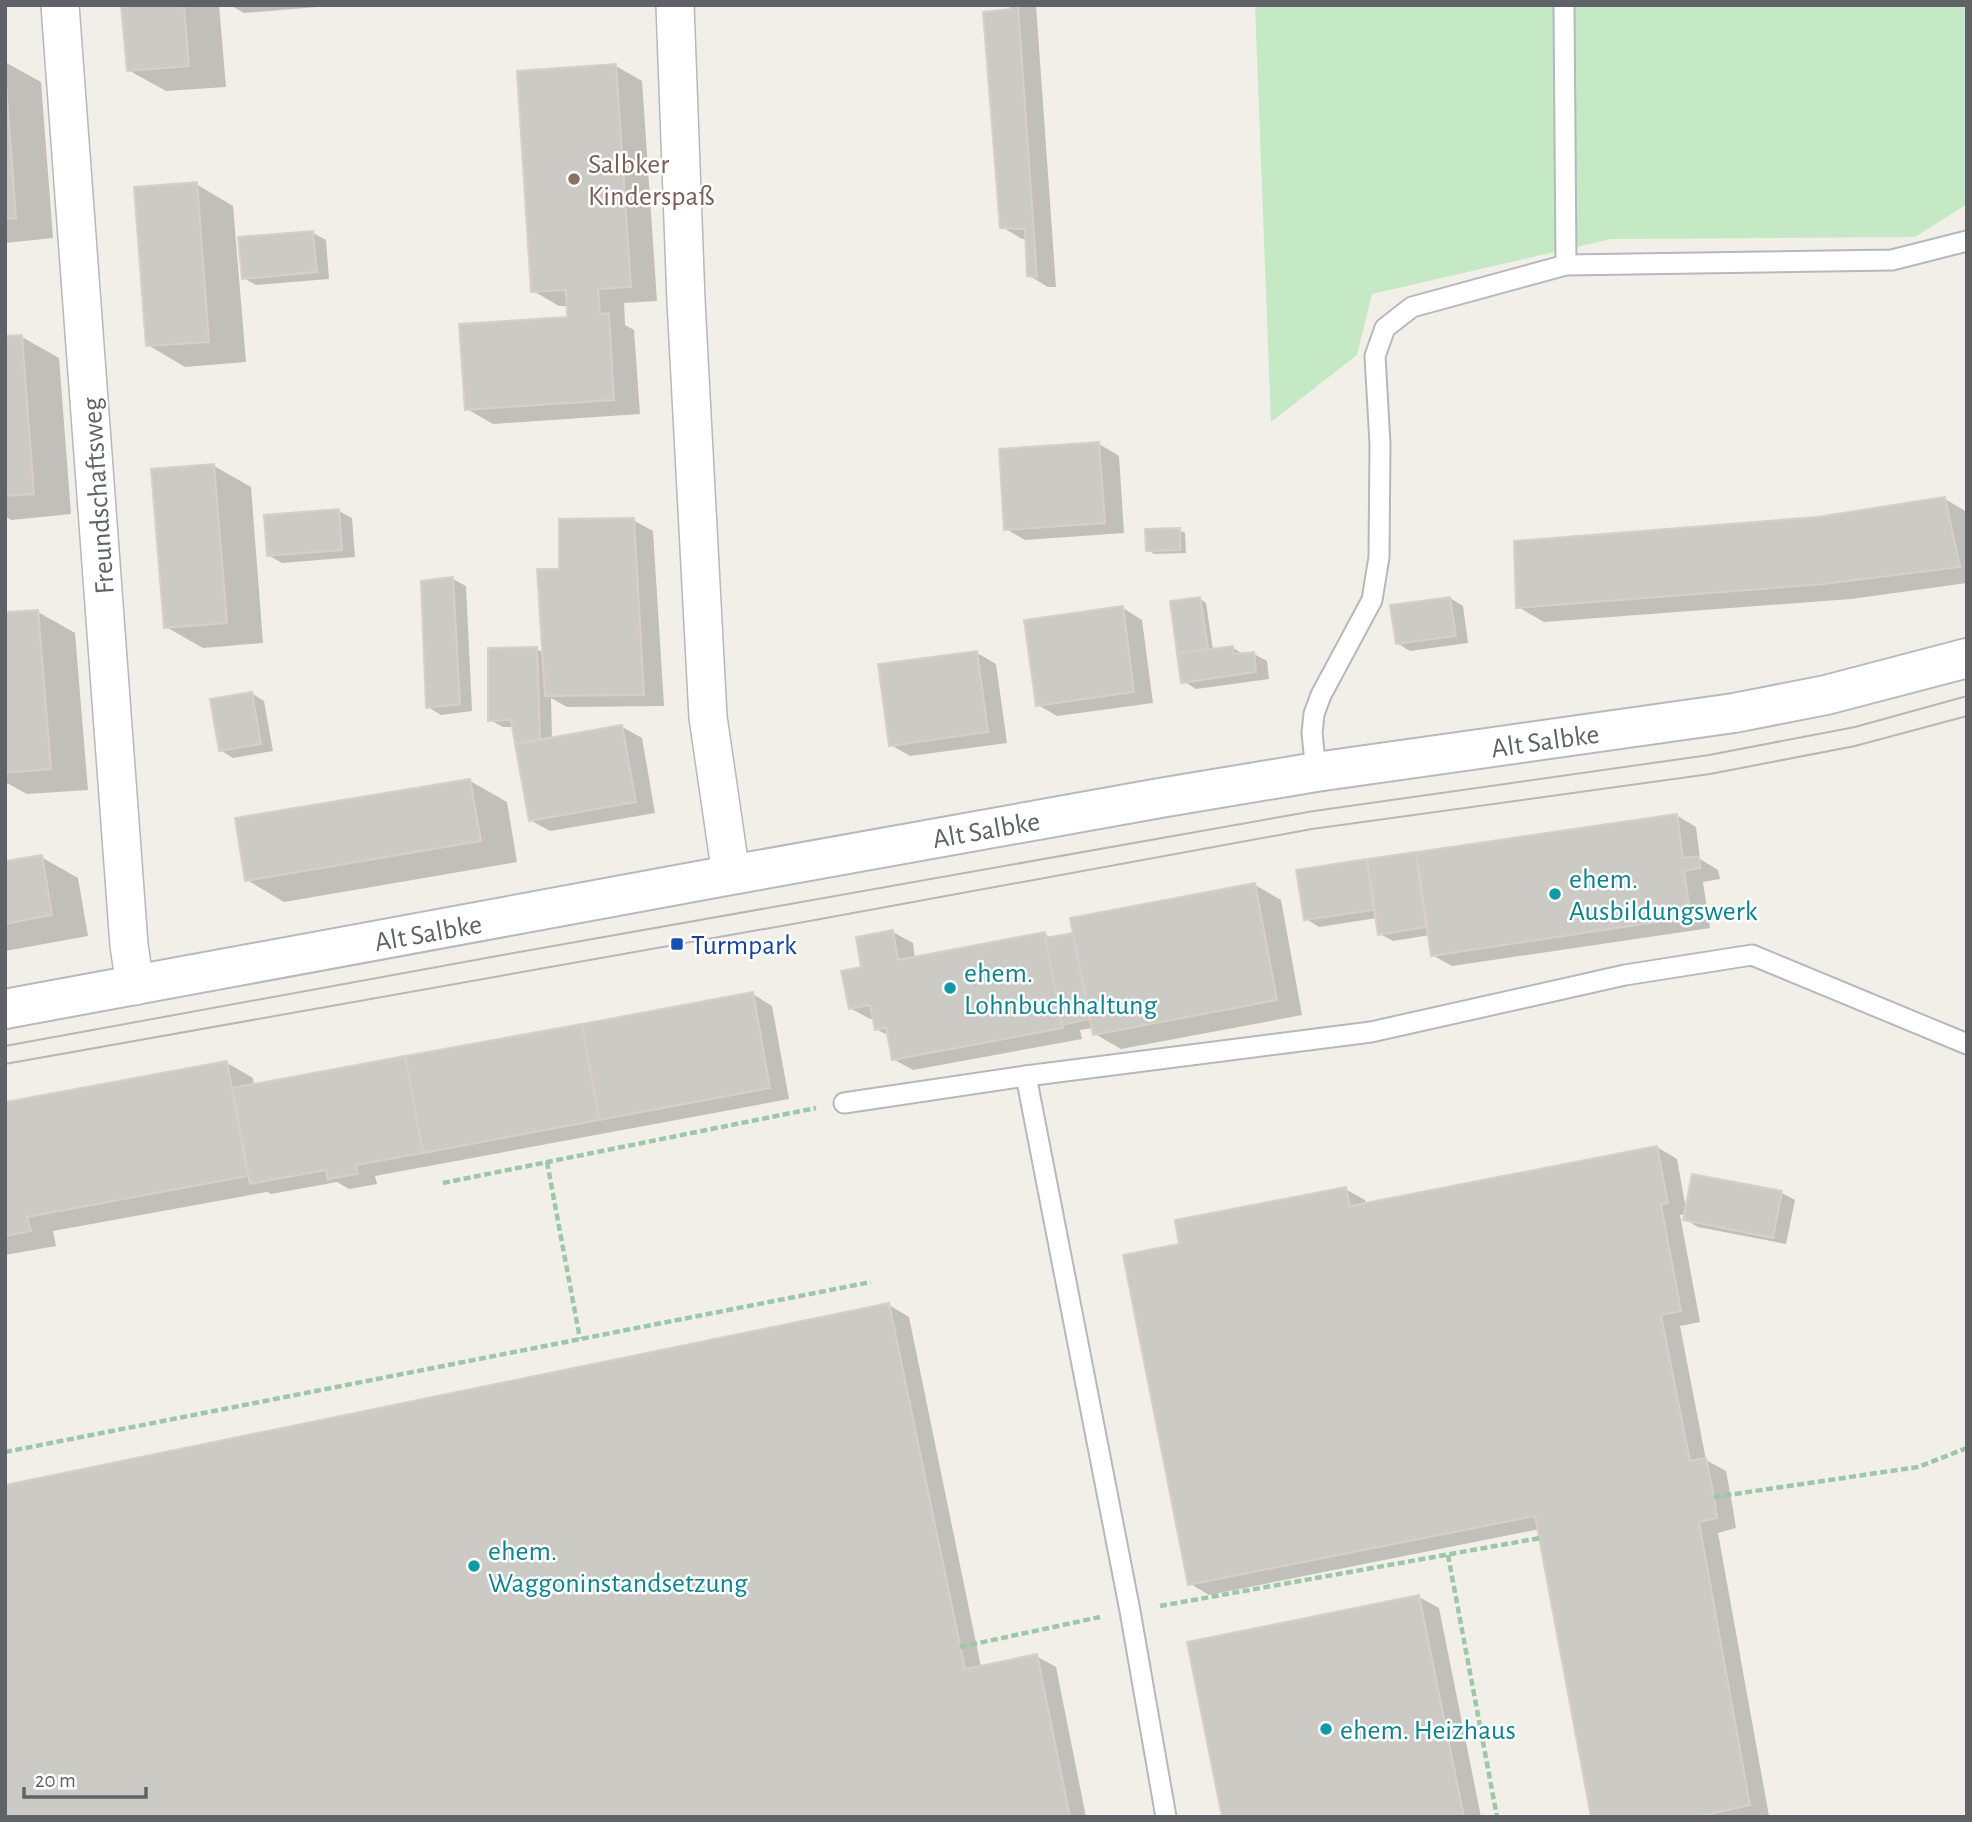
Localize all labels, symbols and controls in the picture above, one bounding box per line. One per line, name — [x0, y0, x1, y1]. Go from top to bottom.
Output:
place label: Salbker Kinderspaß — [588, 151, 714, 211]
marker: Salbker Kinderspaß — [566, 171, 582, 187]
street label: Freundschaftsweg — [78, 396, 120, 595]
street label: Alt Salbke — [1489, 721, 1601, 763]
street label: Alt Salbke — [930, 808, 1042, 854]
place label: ehem. Ausbildungswerk — [1569, 866, 1758, 926]
marker: ehem. Ausbildungswerk — [1547, 886, 1563, 902]
street label: Alt Salbke — [372, 911, 484, 957]
place label: Turmpark — [691, 932, 797, 960]
marker: Turmpark — [669, 936, 685, 952]
place label: ehem. Lohnbuchhaltung — [964, 960, 1158, 1020]
marker: ehem. Lohnbuchhaltung — [942, 980, 958, 996]
place label: ehem. Waggoninstandsetzung — [488, 1538, 748, 1598]
marker: ehem. Waggoninstandsetzung — [466, 1558, 482, 1574]
place label: ehem. Heizhaus — [1340, 1717, 1516, 1745]
marker: ehem. Heizhaus — [1318, 1721, 1334, 1737]
scale bar — [24, 1756, 147, 1800]
text: 20 m — [35, 1770, 76, 1791]

